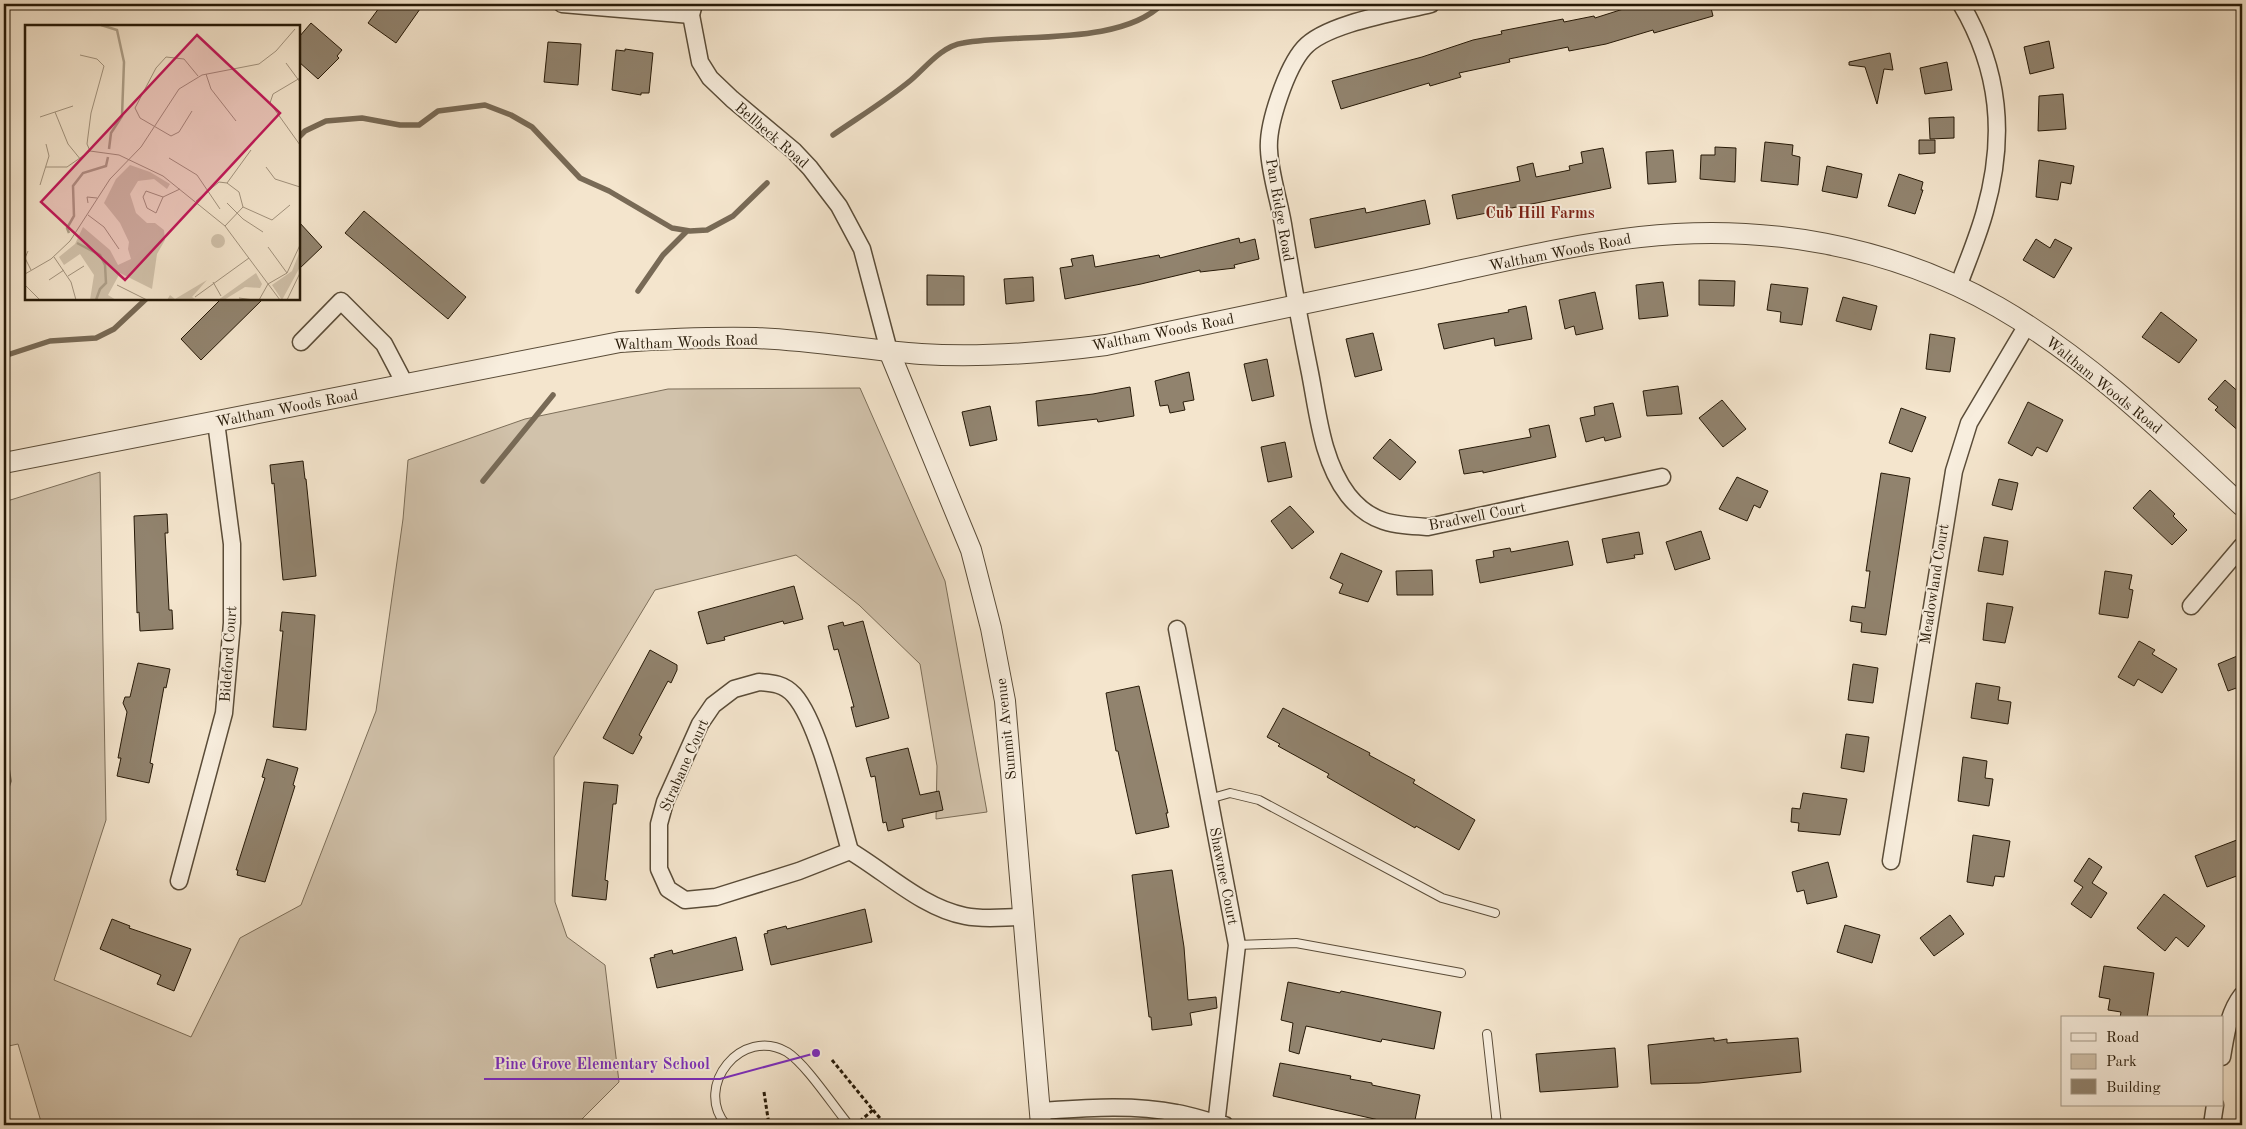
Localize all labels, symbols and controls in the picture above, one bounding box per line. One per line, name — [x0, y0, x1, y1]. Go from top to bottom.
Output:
inset map — [25, 25, 300, 300]
street label: Bellbeck Road — [731, 100, 811, 172]
street label: Pan Ridge Road — [1262, 158, 1295, 263]
district label: Cub Hill Farms — [1485, 206, 1595, 222]
street label: Waltham Woods Road — [1488, 232, 1633, 275]
street label: Waltham Woods Road — [1091, 312, 1236, 355]
street label: Waltham Woods Road — [614, 333, 759, 354]
street label: Waltham Woods Road — [2042, 335, 2164, 438]
street label: Waltham Woods Road — [215, 388, 360, 431]
street label: Bradwell Court — [1427, 501, 1527, 534]
street label: Meadowland Court — [1919, 523, 1952, 646]
street label: Bideford Court — [219, 605, 240, 703]
street label: Summit Avenue — [995, 677, 1020, 780]
street label: Strabane Court — [658, 717, 712, 814]
street label: Shawnee Court — [1206, 826, 1239, 926]
legend — [2061, 1016, 2224, 1106]
text: Road — [2106, 1031, 2140, 1046]
callout: Pine Grove Elementary School — [484, 1048, 720, 1079]
text: Park — [2106, 1055, 2137, 1070]
text: Pine Grove Elementary School — [494, 1057, 710, 1073]
text: Building — [2106, 1081, 2161, 1096]

